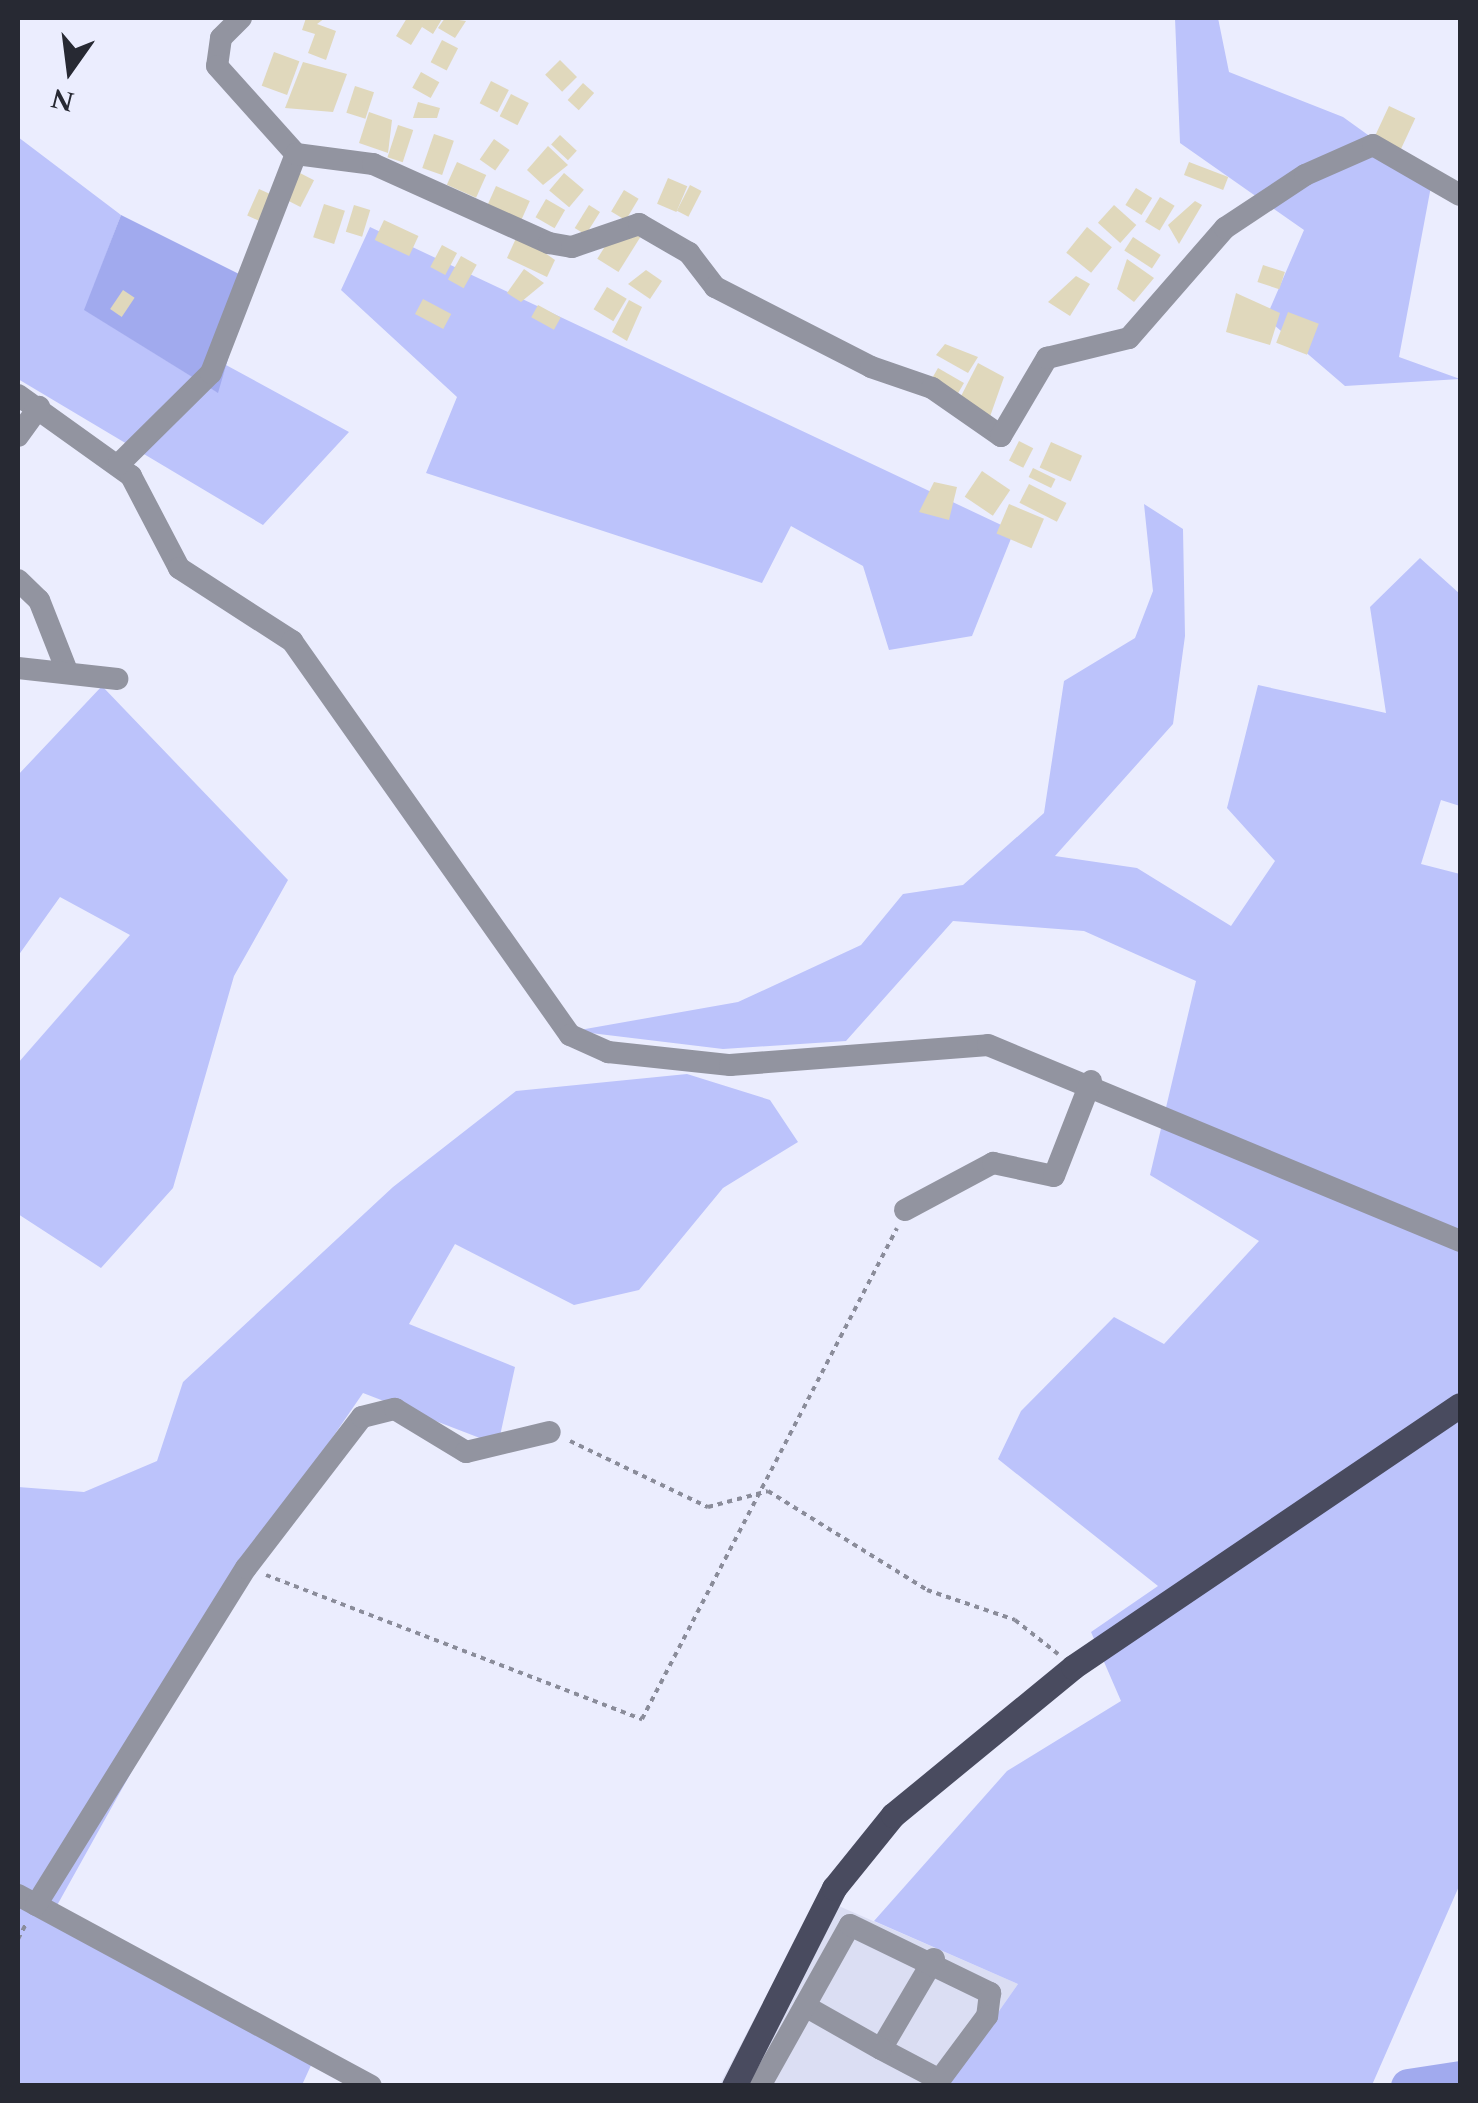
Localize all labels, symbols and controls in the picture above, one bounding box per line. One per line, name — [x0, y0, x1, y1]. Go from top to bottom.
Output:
north arrow — [20, 20, 120, 120]
text: N — [46, 76, 79, 123]

